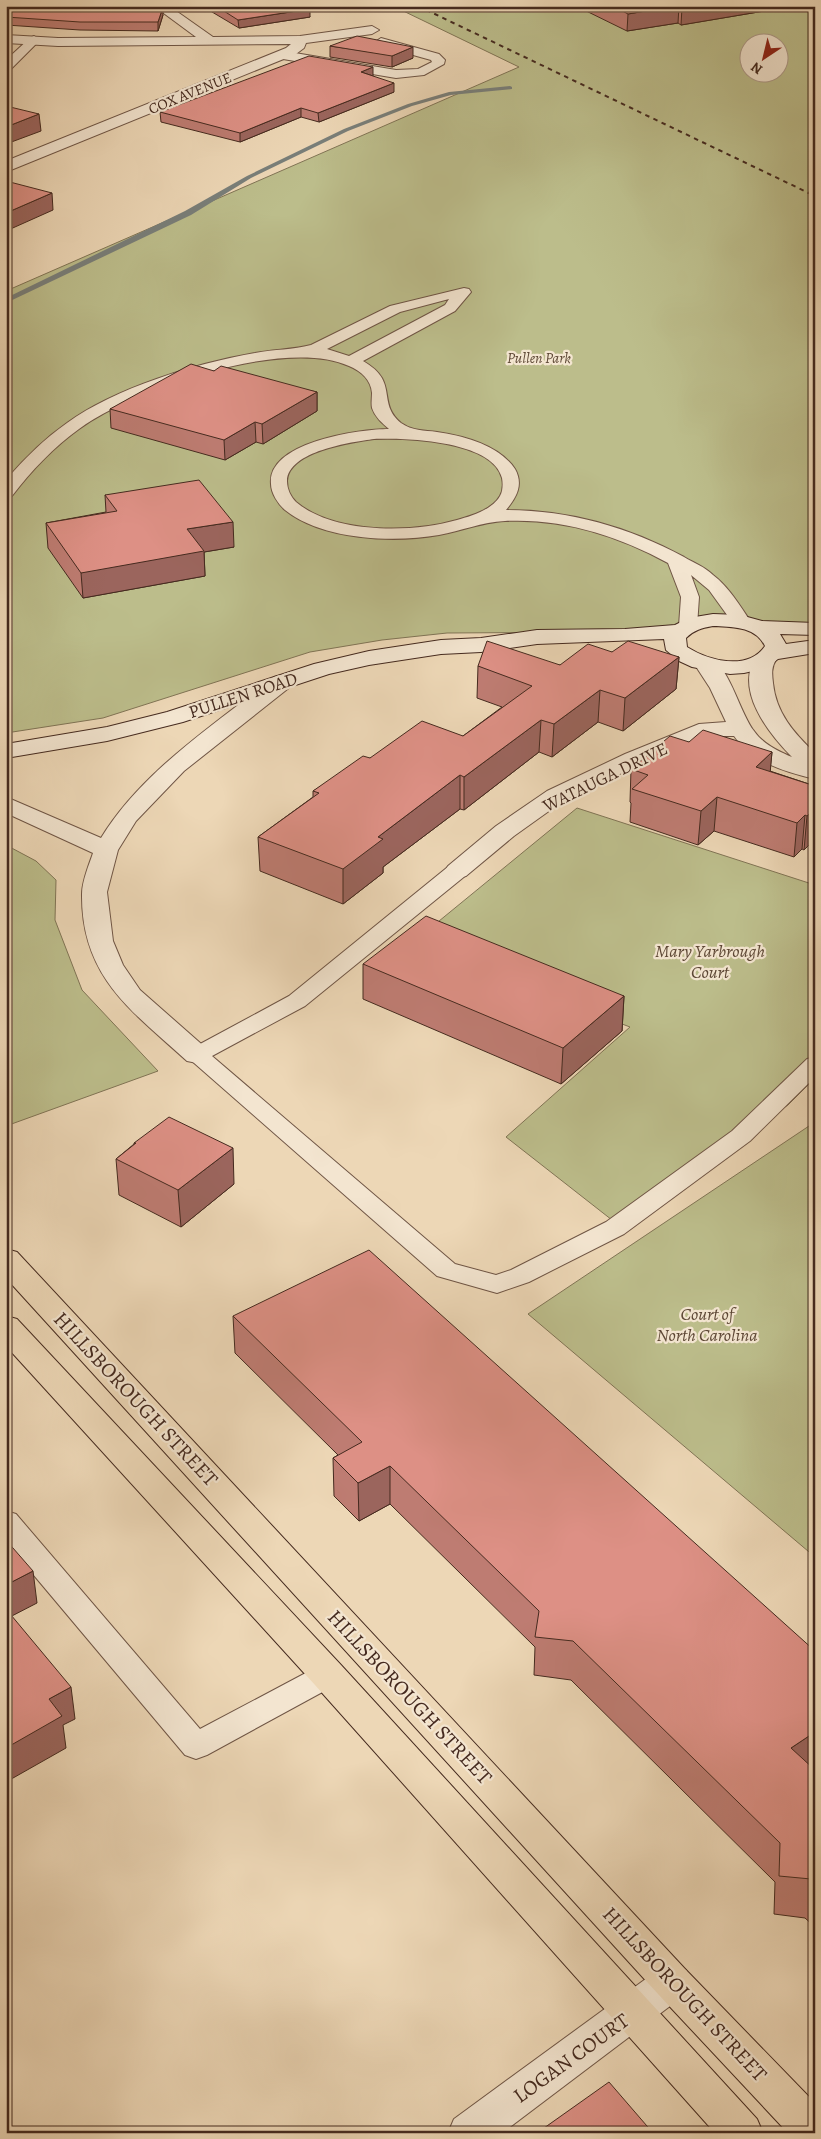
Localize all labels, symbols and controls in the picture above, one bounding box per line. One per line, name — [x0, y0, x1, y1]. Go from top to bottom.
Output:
north arrow — [738, 32, 788, 82]
text: N — [747, 58, 766, 79]
street label: COX AVENUE — [145, 67, 235, 119]
park label: Pullen Park — [507, 348, 571, 368]
street label: PULLEN ROAD — [185, 666, 301, 724]
street label: WATAUGA DRIVE — [538, 736, 671, 818]
park label: Mary Yarbrough Court — [655, 939, 765, 984]
park label: Court of North Carolina — [656, 1302, 758, 1347]
street label: HILLSBOROUGH STREET — [47, 1305, 225, 1493]
street label: HILLSBOROUGH STREET — [321, 1603, 499, 1791]
street label: HILLSBOROUGH STREET — [596, 1900, 774, 2088]
street label: LOGAN COURT — [507, 2006, 635, 2110]

